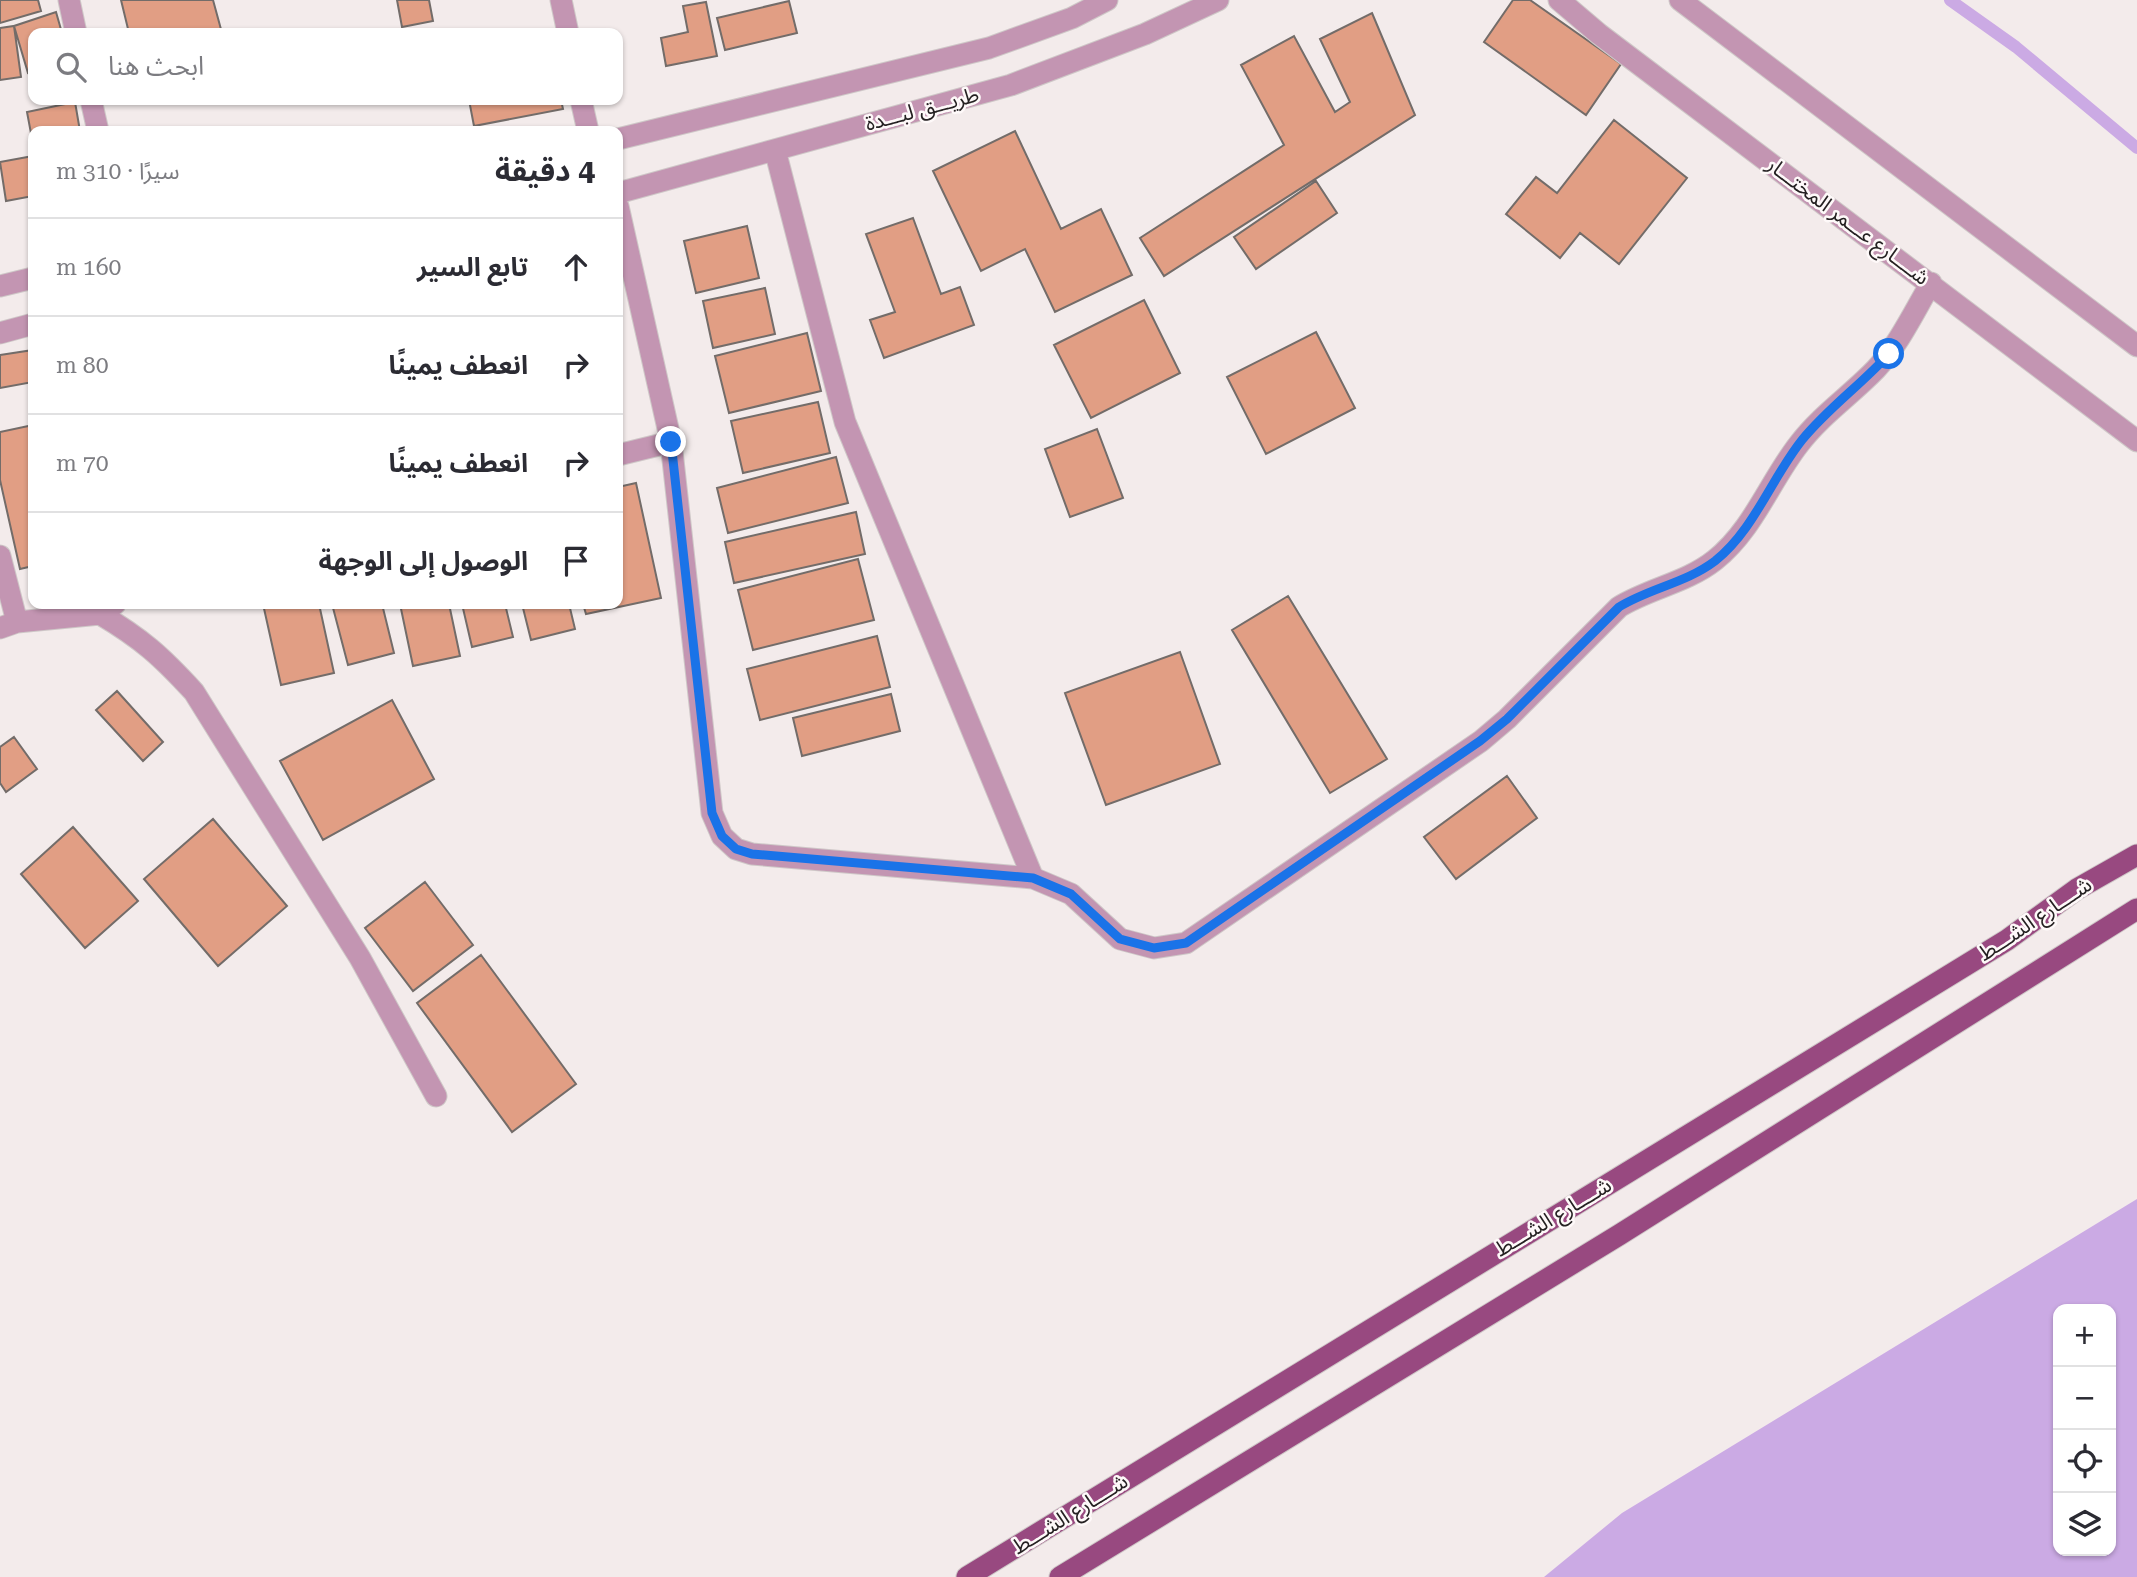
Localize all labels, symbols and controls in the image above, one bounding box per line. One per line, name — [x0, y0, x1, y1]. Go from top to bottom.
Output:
search box — [28, 28, 623, 105]
icon: search — [52, 48, 90, 86]
text: ابحث هنا — [108, 51, 204, 81]
street label: طريـــق لبـــدة — [862, 82, 982, 137]
street label: شــــارع عـــمر المختـــار — [1760, 152, 1934, 292]
text: 4 دقيقة — [495, 153, 595, 188]
text: سيرًا · 310 m — [56, 158, 180, 185]
icon: ahead — [557, 248, 595, 286]
text: تابع السير — [417, 252, 528, 282]
text: 160 m — [56, 254, 121, 281]
route start — [1873, 338, 1904, 369]
icon: right — [557, 346, 595, 384]
text: انعطف يمينًا — [388, 350, 528, 380]
text: 80 m — [56, 352, 109, 379]
route end — [655, 426, 686, 457]
icon: right — [557, 444, 595, 482]
text: انعطف يمينًا — [388, 448, 528, 478]
text: 70 m — [56, 450, 109, 477]
icon: arrive — [557, 542, 595, 580]
text: الوصول إلى الوجهة — [319, 546, 528, 576]
street label: شــــارع الشـــط — [1974, 872, 2098, 968]
street label: شــــارع الشـــط — [1490, 1173, 1617, 1264]
map controls — [2053, 1304, 2116, 1556]
button: + — [2053, 1304, 2116, 1367]
button: − — [2053, 1367, 2116, 1430]
button: locate — [2053, 1430, 2116, 1493]
street label: شــــارع الشـــط — [1008, 1469, 1134, 1562]
button: layers — [2053, 1493, 2116, 1556]

